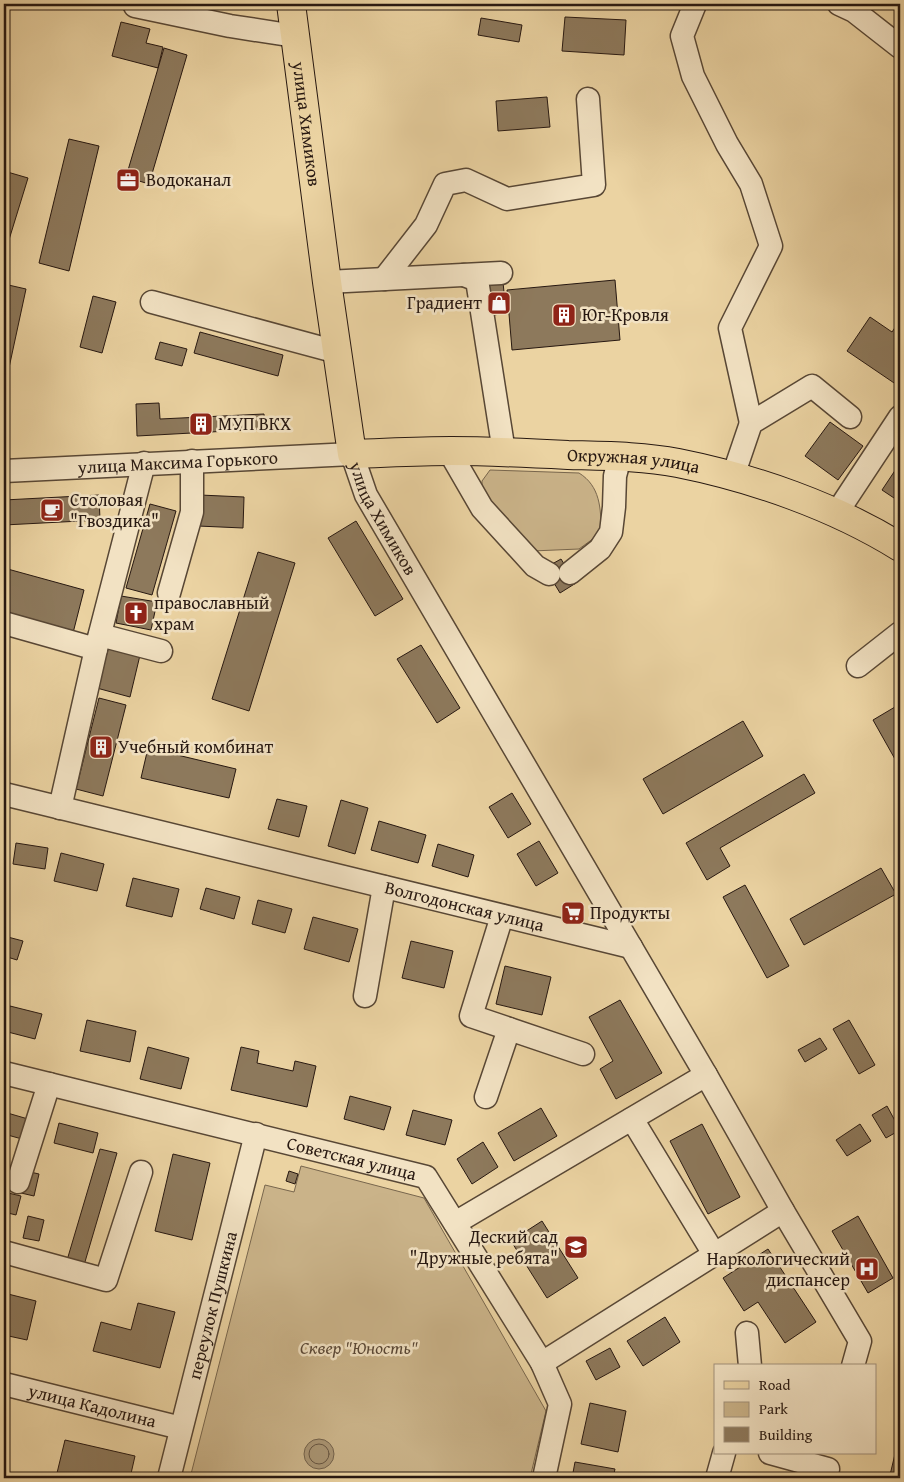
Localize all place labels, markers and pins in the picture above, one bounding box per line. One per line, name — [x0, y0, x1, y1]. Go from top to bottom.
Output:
place label: Водоканал — [146, 166, 231, 193]
office icon: Водоканал — [115, 167, 141, 193]
place label: Градиент — [407, 289, 482, 316]
shop icon: Градиент — [486, 290, 512, 316]
place label: Юг-Кровля — [582, 301, 669, 328]
building icon: Юг-Кровля — [551, 302, 577, 328]
place label: МУП ВКХ — [218, 410, 291, 437]
building icon: МУП ВКХ — [188, 411, 214, 437]
place label: Столовая "Гвоздика" — [70, 486, 159, 534]
cafe icon: Столовая "Гвоздика" — [39, 497, 65, 523]
place label: православный храм — [154, 589, 270, 637]
church icon: православный храм — [123, 600, 149, 626]
place label: Учебный комбинат — [118, 733, 273, 760]
building icon: Учебный комбинат — [88, 734, 114, 760]
place label: Продукты — [590, 899, 671, 926]
supermarket icon: Продукты — [560, 900, 586, 926]
place label: Деский сад "Дружные ребята" — [409, 1223, 558, 1271]
school or university icon: Деский сад "Дружные ребята" — [563, 1234, 589, 1260]
place label: Наркологический диспансер — [707, 1245, 850, 1293]
hospital icon: Наркологический диспансер — [854, 1256, 880, 1282]

